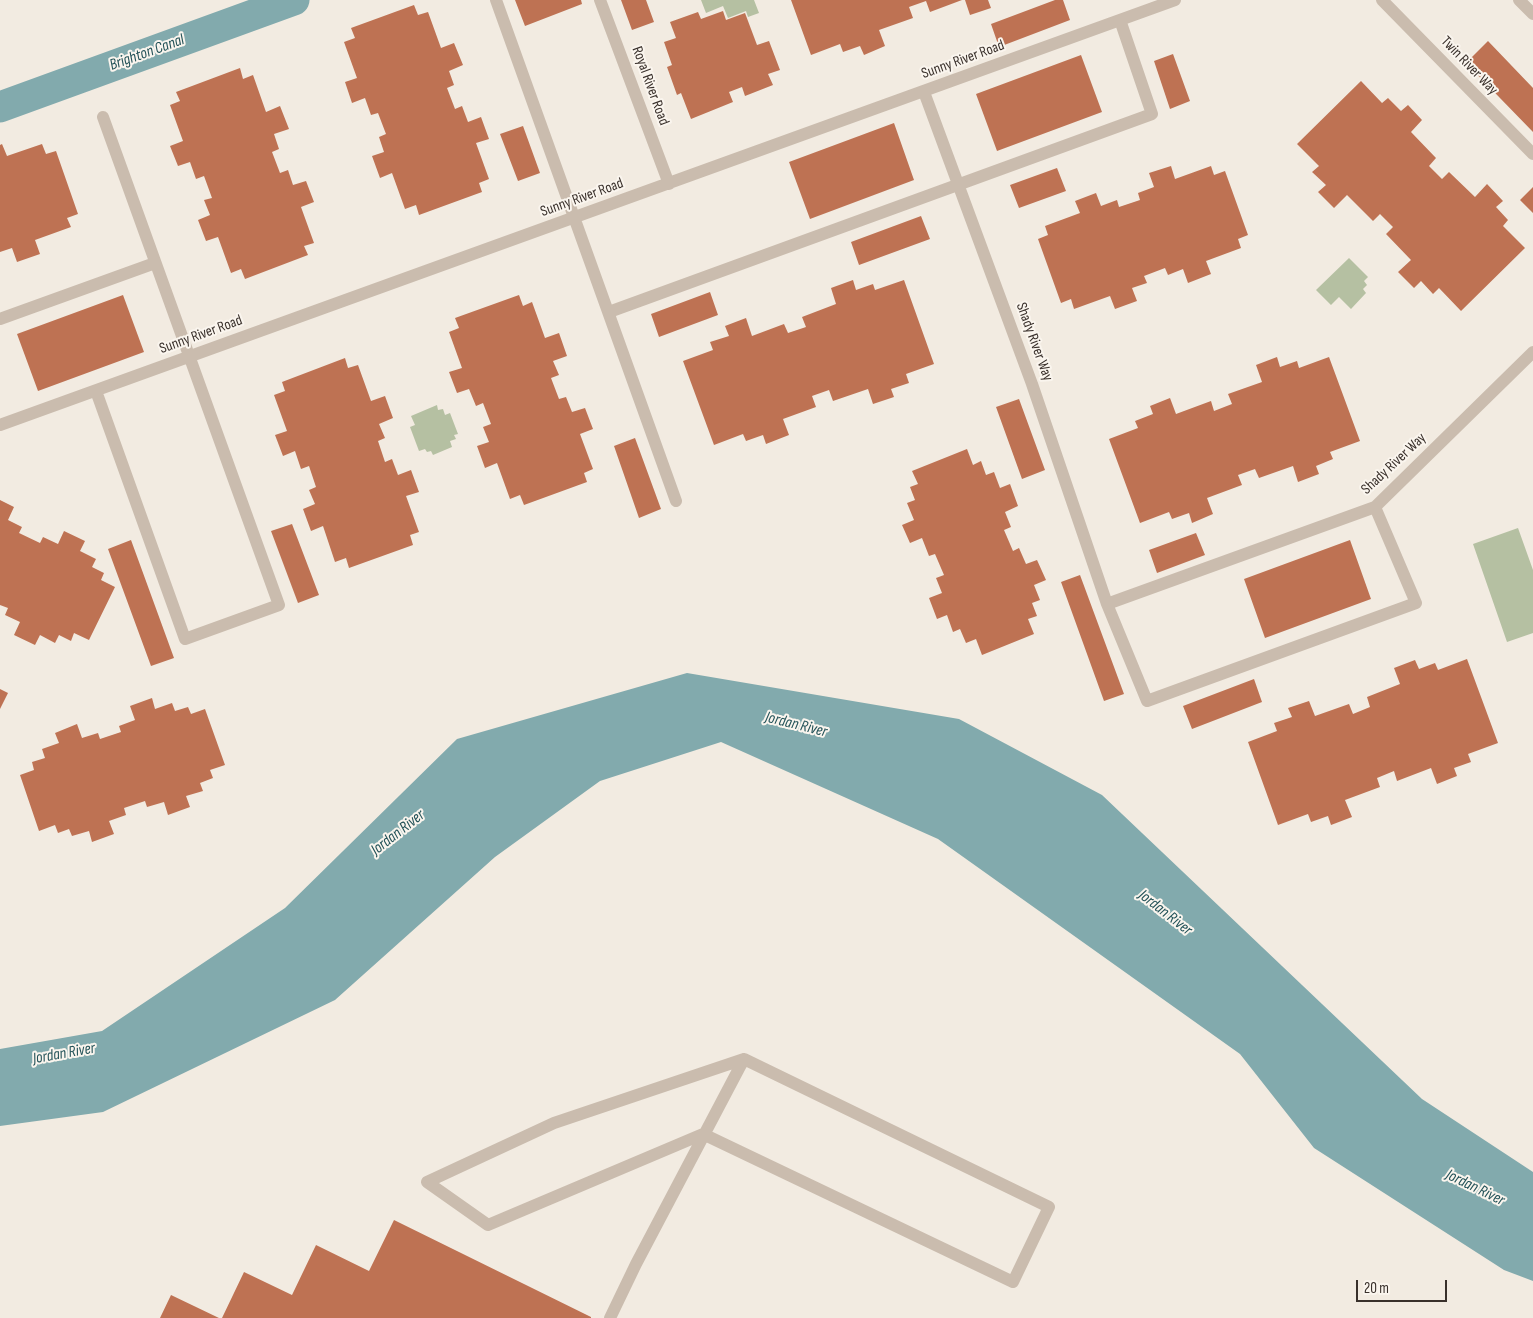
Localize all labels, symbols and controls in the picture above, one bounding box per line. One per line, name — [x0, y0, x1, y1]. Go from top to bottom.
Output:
water label: Brighton Canal — [107, 31, 187, 75]
street label: Twin River Way — [1437, 33, 1501, 99]
street label: Sunny River Road — [919, 37, 1007, 83]
street label: Royal River Road — [627, 44, 673, 128]
street label: Sunny River Road — [538, 175, 626, 221]
street label: Shady River Way — [1012, 300, 1056, 384]
street label: Sunny River Road — [157, 312, 245, 358]
street label: Shady River Way — [1358, 429, 1430, 499]
water label: Jordan River — [763, 708, 829, 742]
water label: Jordan River — [367, 806, 429, 860]
water label: Jordan River — [1134, 886, 1196, 940]
water label: Jordan River — [31, 1039, 97, 1069]
water label: Jordan River — [1442, 1166, 1508, 1210]
scale bar — [1358, 1270, 1449, 1302]
text: 20 m — [1364, 1279, 1389, 1298]

